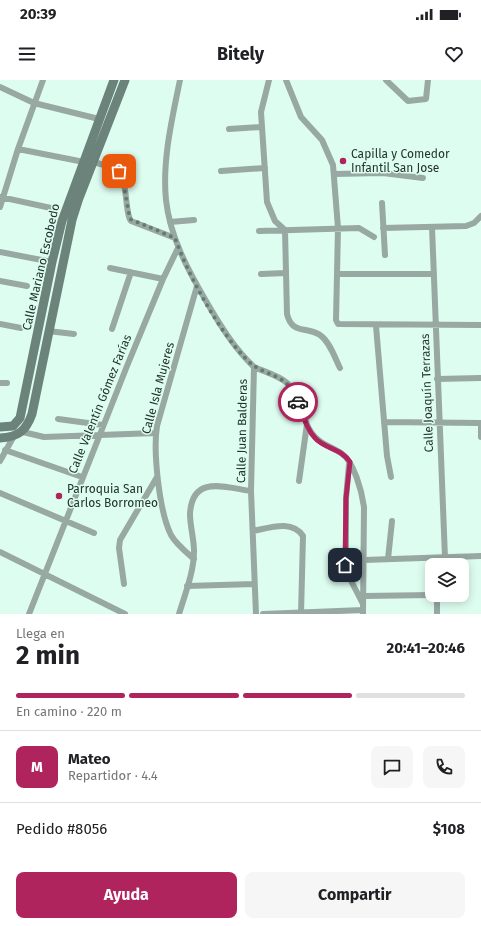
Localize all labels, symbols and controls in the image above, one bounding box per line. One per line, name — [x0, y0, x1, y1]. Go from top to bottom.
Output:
text: 20:39 — [20, 5, 56, 23]
icon: menu — [16, 43, 38, 65]
text: Bitely — [217, 43, 264, 65]
icon: heart — [443, 43, 465, 65]
place label: Capilla y Comedor Infantil San Jose — [351, 147, 450, 175]
pin — [102, 154, 136, 188]
marker: Capilla y Comedor Infantil San Jose — [338, 156, 348, 166]
icon: bag — [108, 160, 130, 182]
street label: Calle Mariano Escobedo — [20, 202, 62, 332]
street label: Calle Valentín Gómez Farías — [66, 332, 134, 476]
street label: Calle Joaquín Terrazas — [418, 333, 436, 453]
street label: Calle Isla Mujeres — [139, 340, 177, 436]
street label: Calle Juan Balderas — [234, 378, 250, 483]
courier — [278, 382, 318, 422]
icon: car — [287, 391, 309, 413]
place label: Parroquia San Carlos Borromeo — [67, 482, 158, 510]
marker: Parroquia San Carlos Borromeo — [54, 491, 64, 501]
pin — [328, 548, 362, 582]
icon: home — [334, 554, 356, 576]
map controls — [425, 558, 469, 602]
button: layers — [425, 558, 469, 602]
text: Llega en — [16, 626, 65, 641]
text: 20:41–20:46 — [387, 639, 465, 657]
text: 2 min — [16, 640, 80, 671]
text: En camino · 220 m — [16, 704, 122, 719]
button: chat — [371, 746, 413, 788]
button: phone — [423, 746, 465, 788]
text: Mateo — [68, 750, 111, 768]
text: M — [31, 758, 43, 776]
text: Repartidor · 4.4 — [68, 768, 158, 783]
text: Pedido #8056 — [16, 820, 107, 838]
text: $108 — [433, 820, 465, 838]
button: Ayuda — [16, 872, 237, 918]
button: Compartir — [245, 872, 465, 918]

